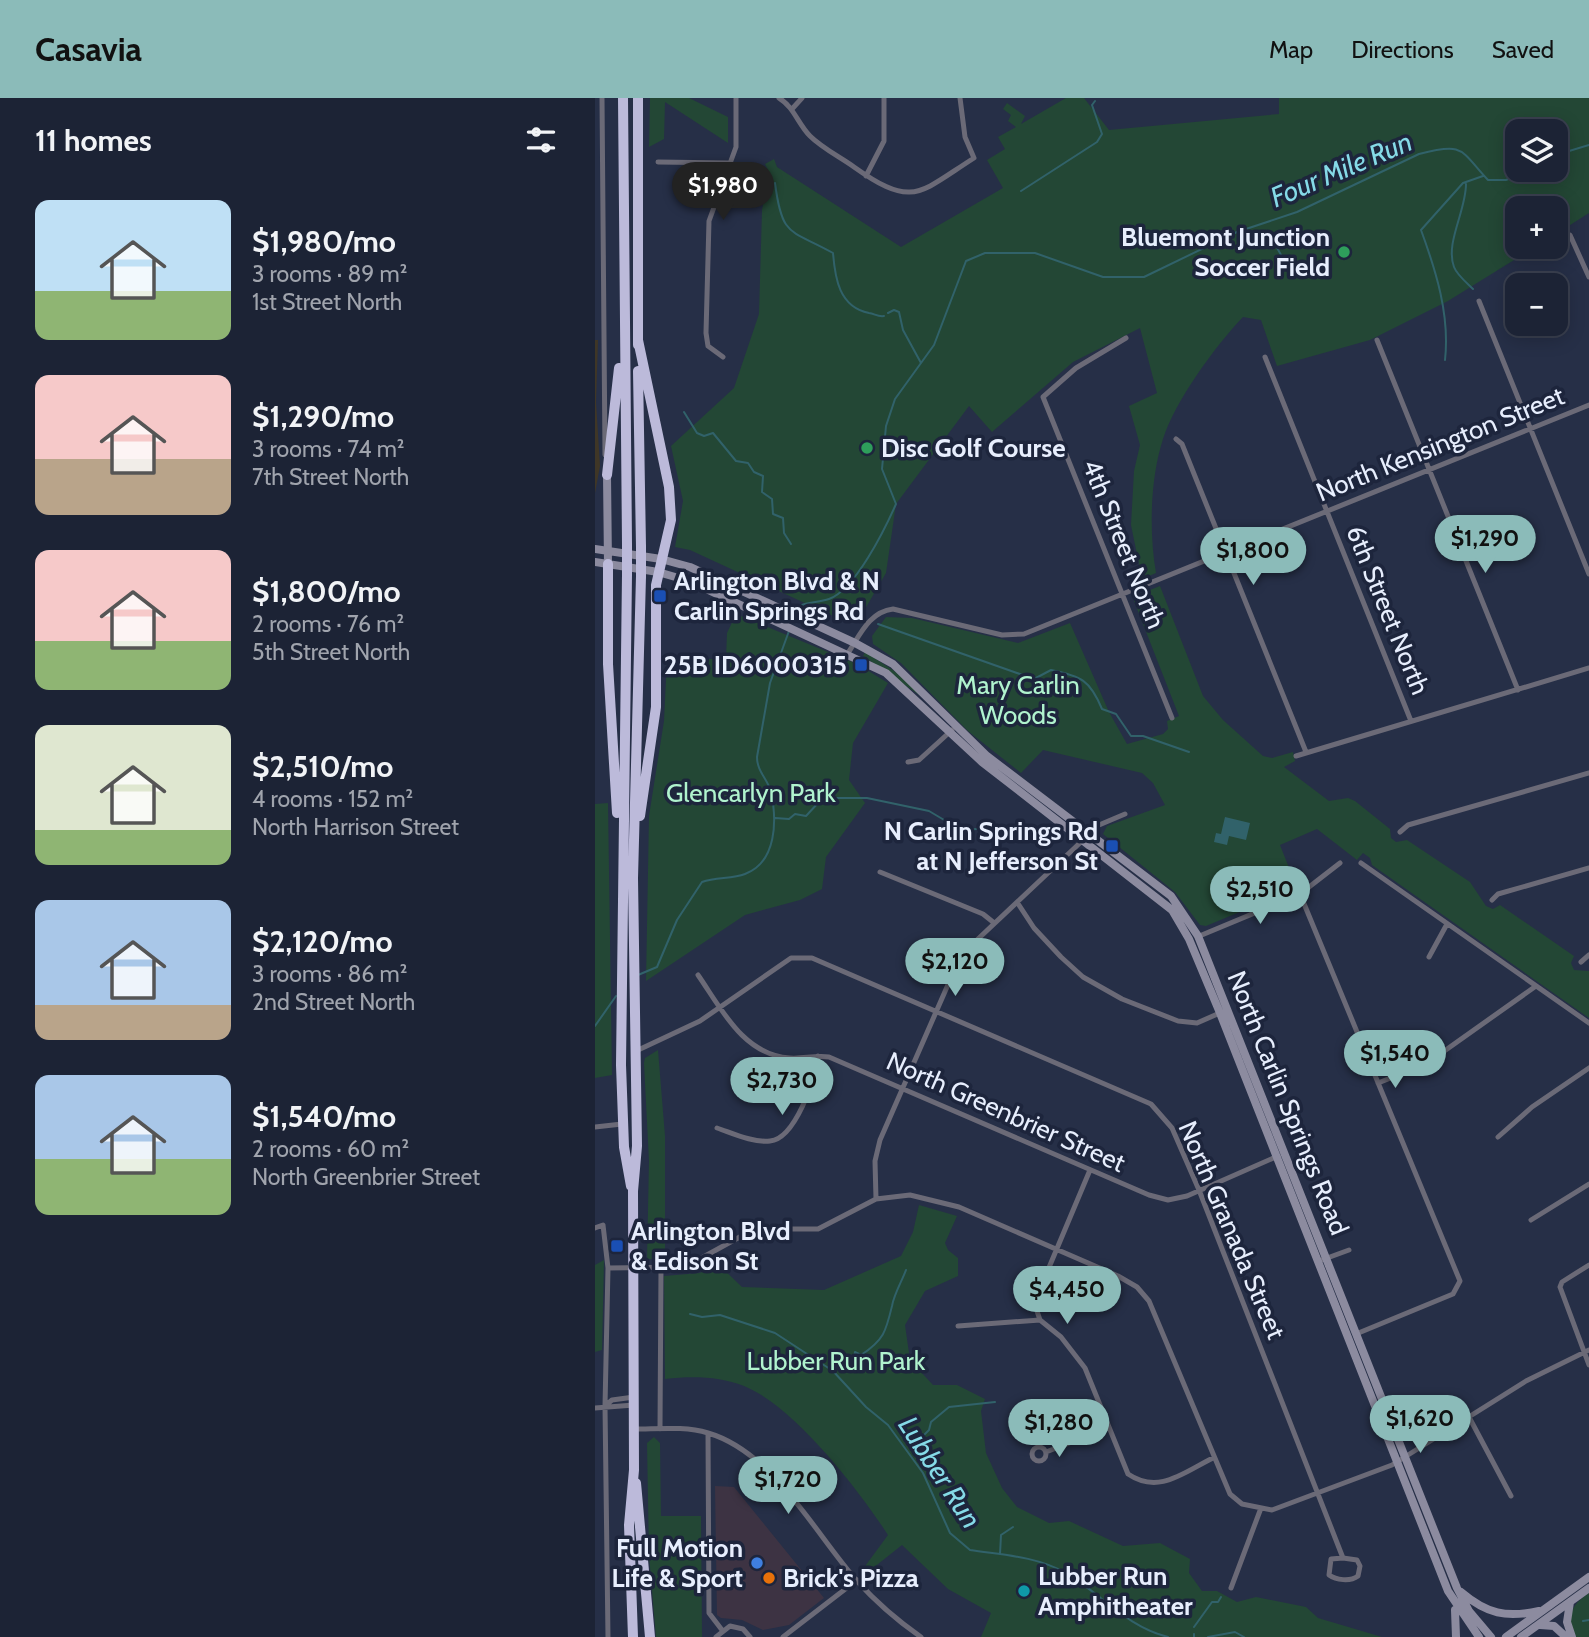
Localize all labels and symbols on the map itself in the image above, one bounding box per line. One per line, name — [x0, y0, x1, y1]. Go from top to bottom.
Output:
water label: Four Mile Run — [1265, 124, 1417, 214]
pin: $1,980 — [666, 162, 780, 222]
place label: Bluemont Junction Soccer Field — [1121, 221, 1330, 283]
marker: Bluemont Junction Soccer Field — [1336, 244, 1352, 260]
street label: North Kensington Street — [1311, 379, 1569, 508]
place label: Disc Golf Course — [881, 432, 1066, 464]
marker: Disc Golf Course — [859, 440, 875, 456]
street label: 4th Street North — [1076, 455, 1172, 633]
pin: $1,290 — [1428, 516, 1542, 575]
street label: 6th Street North — [1340, 521, 1436, 699]
pin: $1,800 — [1196, 528, 1310, 587]
place label: Arlington Blvd & N Carlin Springs Rd — [674, 565, 880, 627]
marker: Arlington Blvd & N Carlin Springs Rd — [652, 588, 668, 604]
place label: 25B ID6000315 — [664, 649, 847, 681]
marker: 25B ID6000315 — [853, 657, 869, 673]
park label: Mary Carlin Woods — [956, 669, 1080, 731]
park label: Glencarlyn Park — [666, 777, 836, 809]
place label: N Carlin Springs Rd at N Jefferson St — [884, 815, 1098, 877]
marker: N Carlin Springs Rd at N Jefferson St — [1104, 838, 1120, 854]
pin: $2,510 — [1203, 866, 1317, 926]
pin: $2,120 — [898, 939, 1012, 998]
street label: North Carlin Springs Road — [1220, 966, 1356, 1240]
pin: $1,540 — [1338, 1030, 1452, 1090]
street label: North Greenbrier Street — [882, 1045, 1131, 1179]
pin: $2,730 — [725, 1058, 839, 1117]
street label: North Granada Street — [1172, 1116, 1292, 1344]
place label: Arlington Blvd & Edison St — [631, 1215, 791, 1277]
marker: Arlington Blvd & Edison St — [609, 1238, 625, 1254]
pin: $4,450 — [1010, 1266, 1124, 1326]
park label: Lubber Run Park — [747, 1345, 926, 1377]
pin: $1,620 — [1363, 1396, 1477, 1455]
pin: $1,280 — [1002, 1400, 1116, 1459]
water label: Lubber Run — [891, 1410, 989, 1534]
pin: $1,720 — [731, 1456, 845, 1516]
place label: Full Motion Life & Sport — [612, 1532, 743, 1594]
marker: Full Motion Life & Sport — [749, 1555, 765, 1571]
place label: Lubber Run Amphitheater — [1038, 1560, 1193, 1622]
place label: Brick's Pizza — [783, 1562, 919, 1594]
marker: Brick's Pizza — [761, 1570, 777, 1586]
marker: Lubber Run Amphitheater — [1016, 1583, 1032, 1599]

